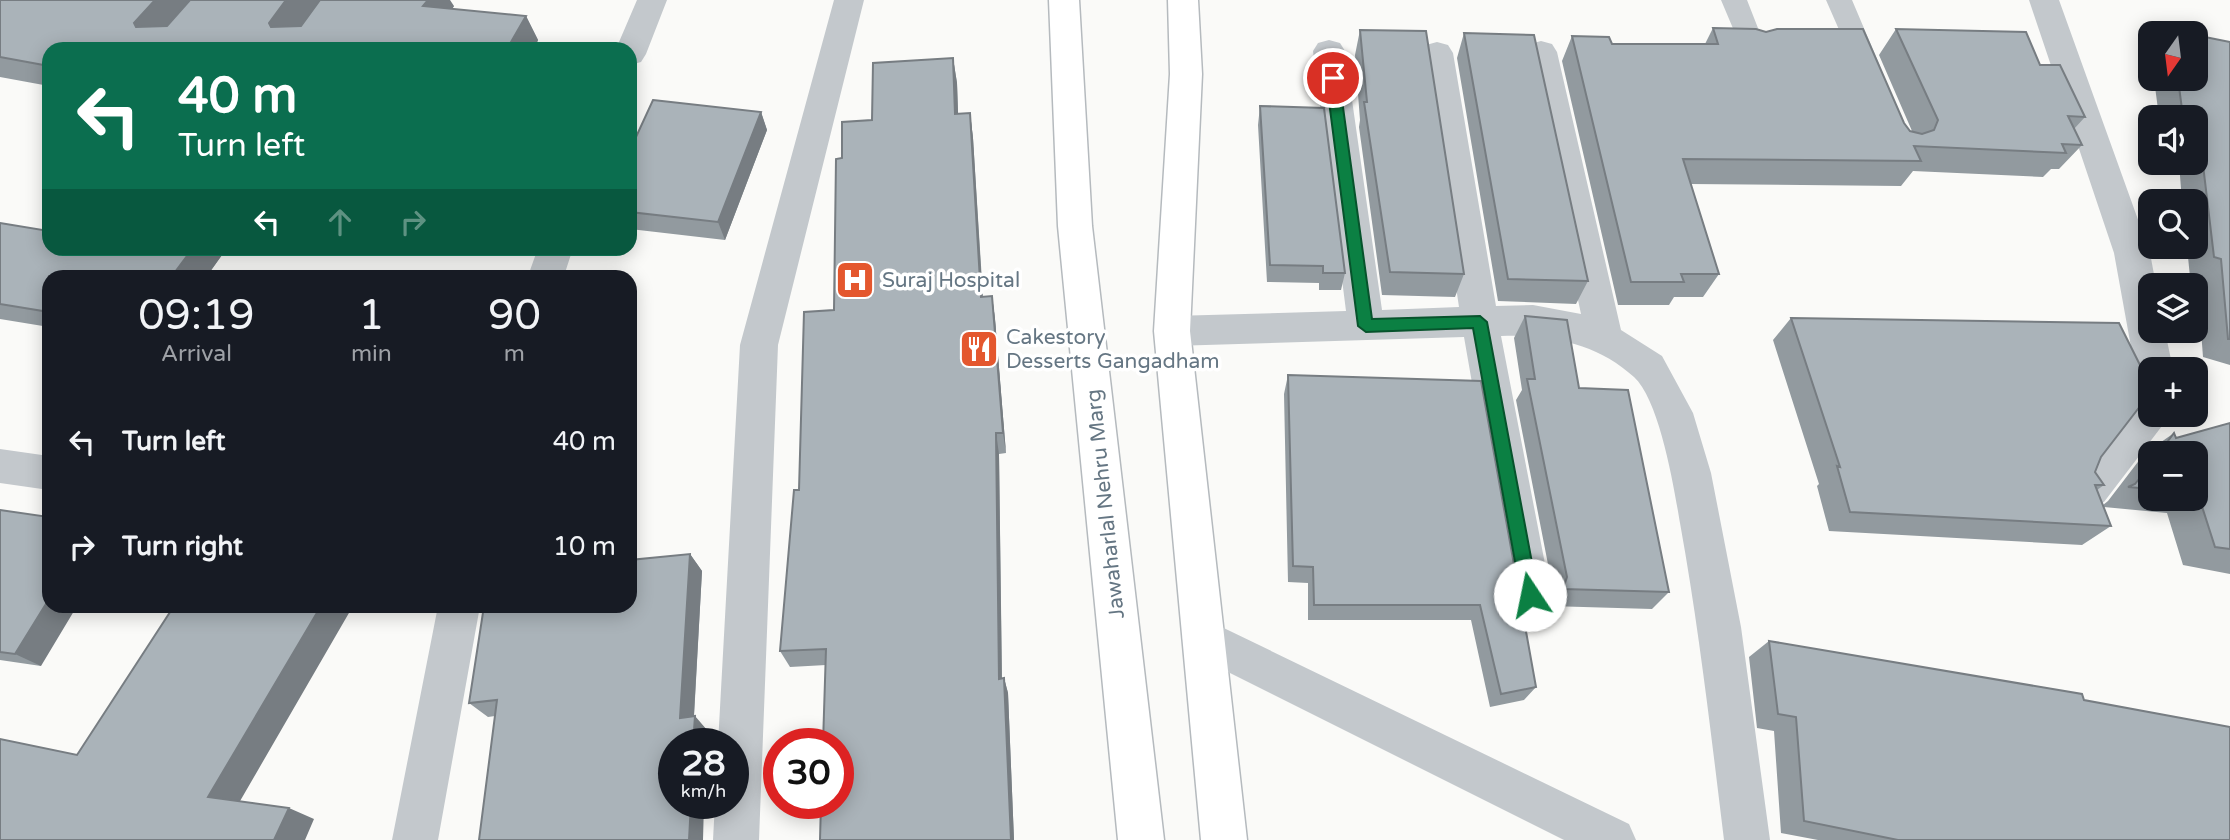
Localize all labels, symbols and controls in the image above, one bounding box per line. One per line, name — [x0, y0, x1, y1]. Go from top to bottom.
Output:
north arrow — [2138, 21, 2208, 91]
map controls — [2138, 21, 2208, 511]
pin — [1303, 48, 1363, 108]
icon: arrive — [1314, 59, 1352, 97]
text: 40 m — [178, 67, 297, 126]
icon: left — [63, 70, 154, 161]
button: sound — [2138, 105, 2208, 175]
text: Turn left — [178, 127, 305, 165]
button: search — [2138, 189, 2208, 259]
icon: left — [248, 203, 286, 241]
icon: ahead — [321, 203, 359, 241]
icon: right — [394, 203, 432, 241]
hospital icon: Suraj Hospital — [834, 259, 876, 301]
place label: Suraj Hospital — [882, 268, 1020, 293]
button: layers — [2138, 273, 2208, 343]
text: 09:19 — [138, 290, 255, 341]
text: 1 — [358, 290, 385, 341]
text: 90 — [488, 290, 541, 341]
place label: Cakestory Desserts Gangadham — [1006, 325, 1220, 374]
restaurant icon: Cakestory Desserts Gangadham — [958, 328, 1000, 370]
text: Arrival — [161, 340, 232, 368]
text: min — [351, 340, 392, 368]
text: m — [504, 340, 525, 368]
button: + — [2138, 357, 2208, 427]
street label: Jawaharlal Nehru Marg — [1081, 388, 1130, 620]
icon: left — [63, 423, 101, 461]
text: Turn left — [122, 426, 225, 457]
text: 40 m — [553, 426, 616, 457]
button: − — [2138, 441, 2208, 511]
icon: right — [63, 528, 101, 566]
text: Turn right — [122, 531, 243, 562]
text: 10 m — [553, 531, 616, 562]
position arrow — [1493, 558, 1567, 632]
speed limit sign: 30 — [763, 728, 854, 819]
text: 28 — [682, 743, 725, 785]
text: km/h — [681, 780, 726, 802]

